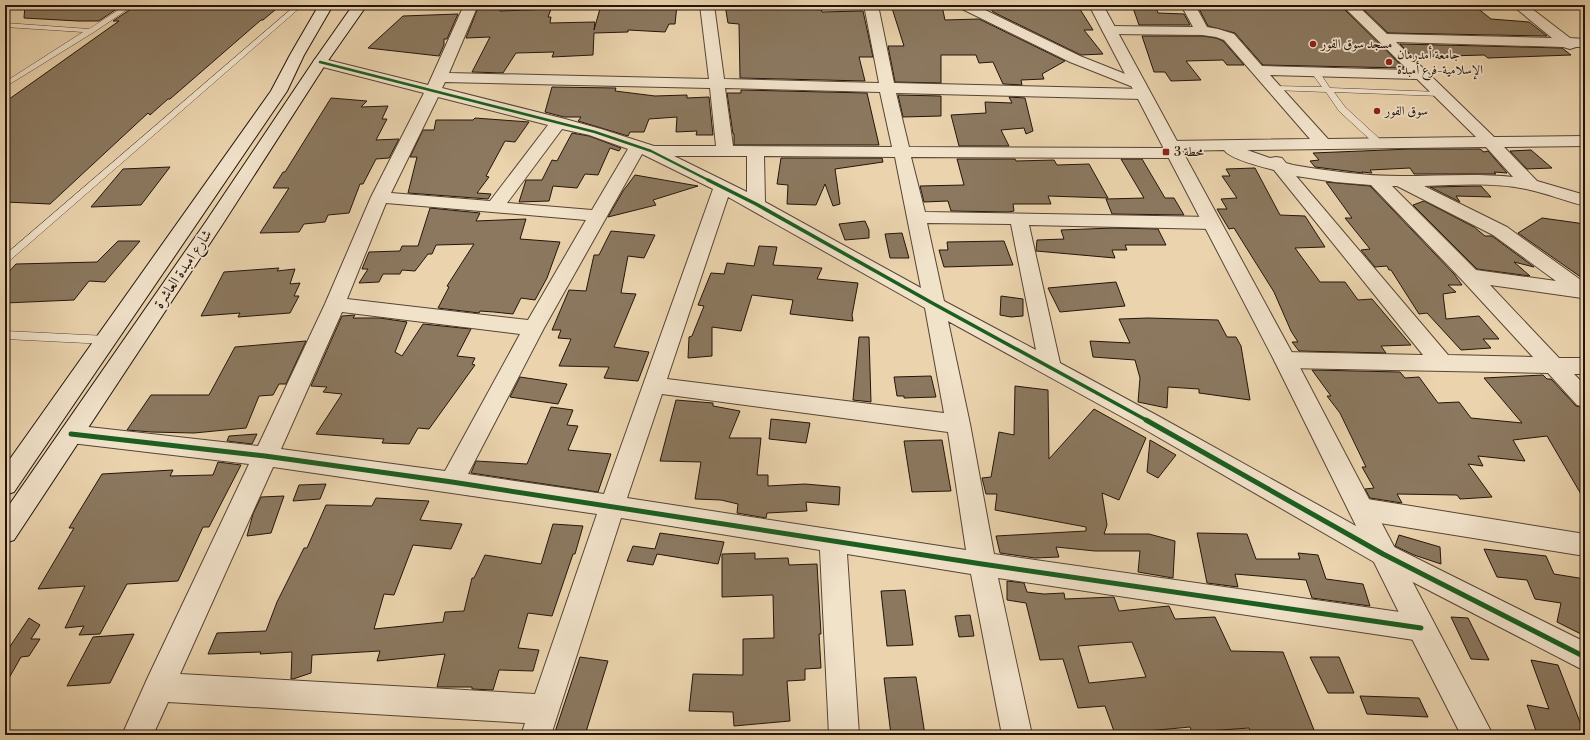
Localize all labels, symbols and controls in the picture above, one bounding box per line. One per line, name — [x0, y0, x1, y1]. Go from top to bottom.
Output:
place label: مسجد سوق الفور — [1319, 36, 1392, 52]
marker: مسجد سوق الفور — [1308, 39, 1318, 49]
place label: جامعة أمدرمان الإسلامية-فرع أمبدة — [1397, 46, 1483, 81]
marker: جامعة أمدرمان الإسلامية-فرع أمبدة — [1384, 57, 1394, 67]
place label: سوق الفور — [1383, 103, 1428, 119]
marker: سوق الفور — [1372, 106, 1382, 116]
place label: محطة 3 — [1174, 144, 1204, 160]
marker: محطة 3 — [1161, 147, 1171, 157]
street label: شارع امبدة العاشرة — [150, 226, 219, 314]

